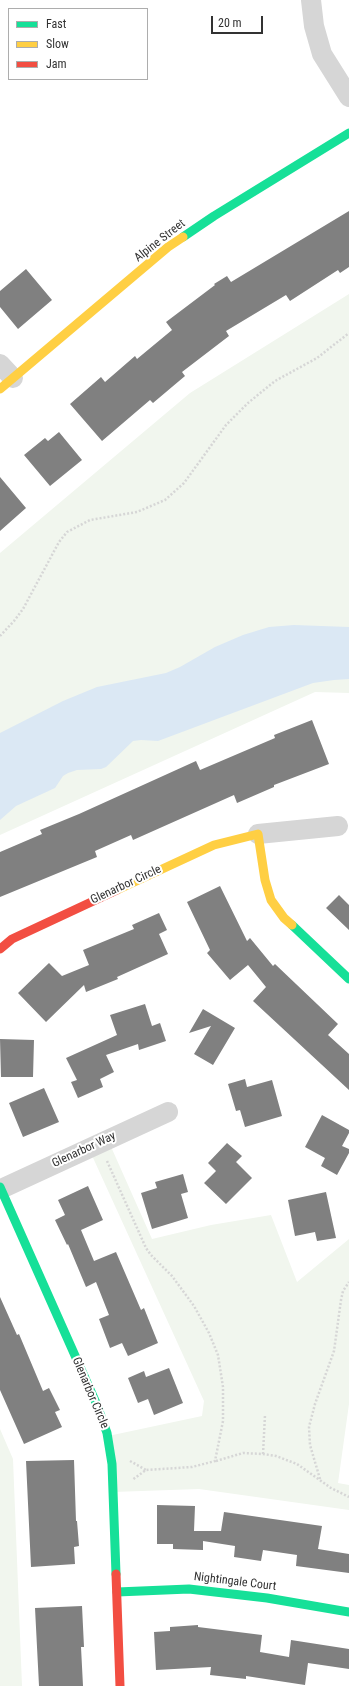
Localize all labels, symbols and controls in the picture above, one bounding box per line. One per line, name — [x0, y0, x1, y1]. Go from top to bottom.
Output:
legend — [8, 8, 148, 80]
scale bar — [213, 8, 265, 34]
text: 20 m — [218, 16, 242, 30]
text: Fast — [46, 17, 66, 31]
text: Slow — [46, 37, 69, 51]
text: Jam — [46, 57, 67, 71]
street label: Alpine Street — [132, 217, 188, 265]
street label: Glenarbor Circle — [88, 862, 164, 908]
street label: Glenarbor Way — [50, 1129, 118, 1171]
street label: Glenarbor Circle — [69, 1355, 111, 1431]
street label: Nightingale Court — [193, 1570, 277, 1594]

